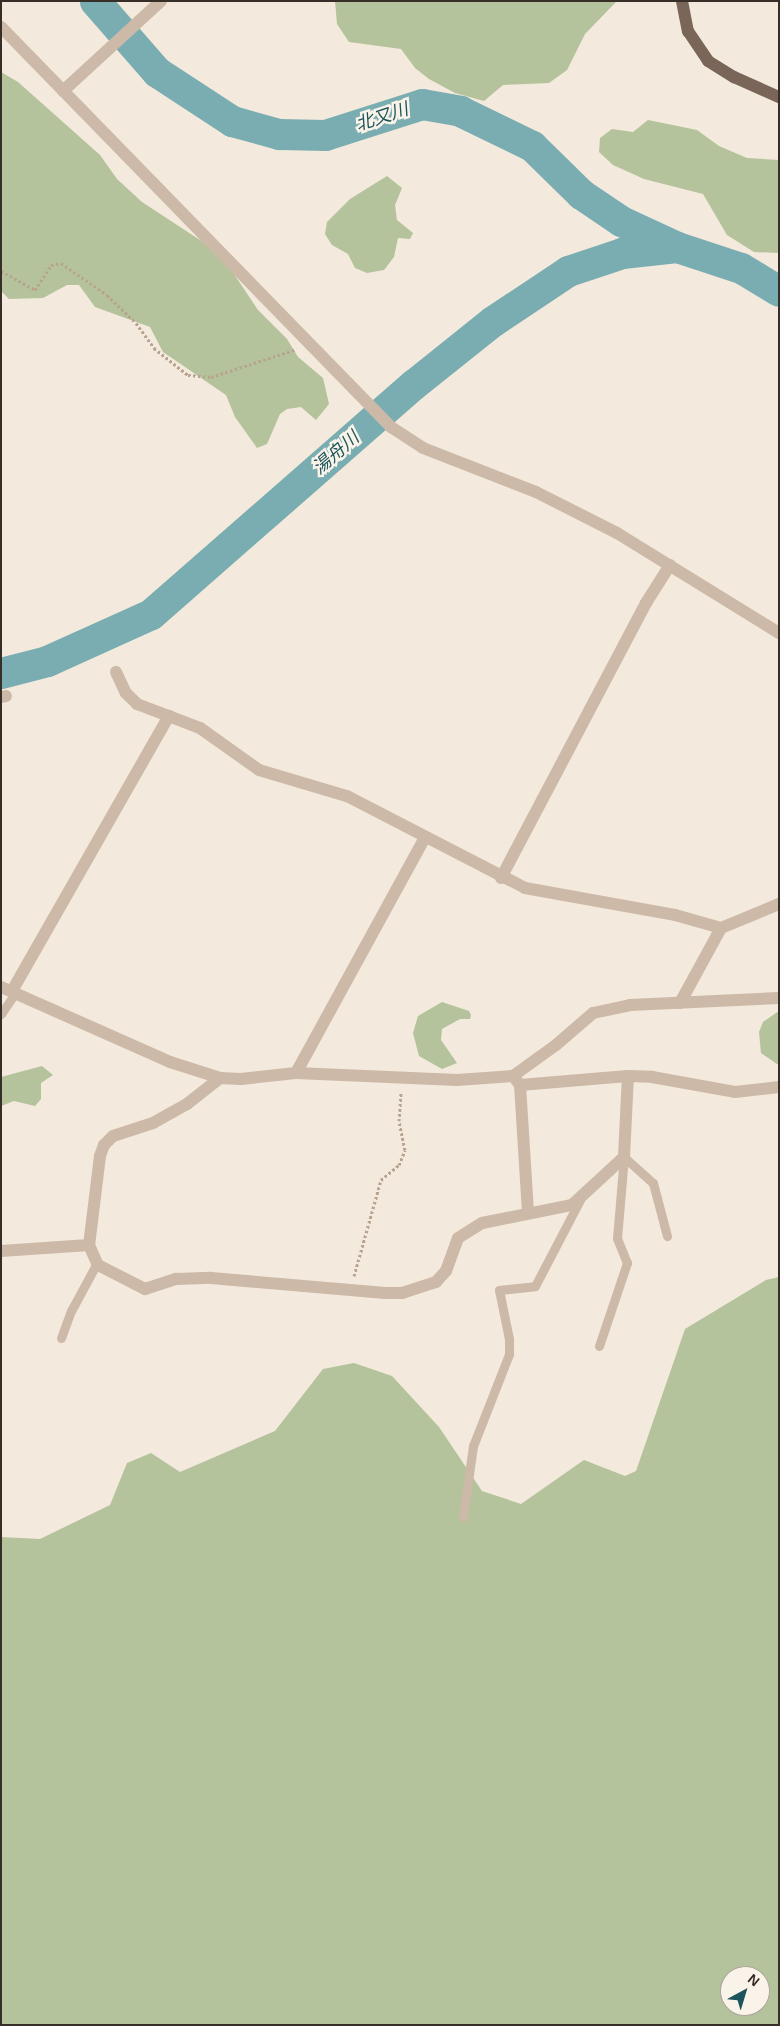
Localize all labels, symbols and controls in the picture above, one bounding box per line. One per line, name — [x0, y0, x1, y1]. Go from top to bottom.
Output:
water label: 北又川 — [353, 98, 411, 136]
water label: 湯舟川 — [309, 427, 363, 479]
north arrow — [720, 1966, 770, 2016]
text: N — [745, 1971, 763, 1990]

